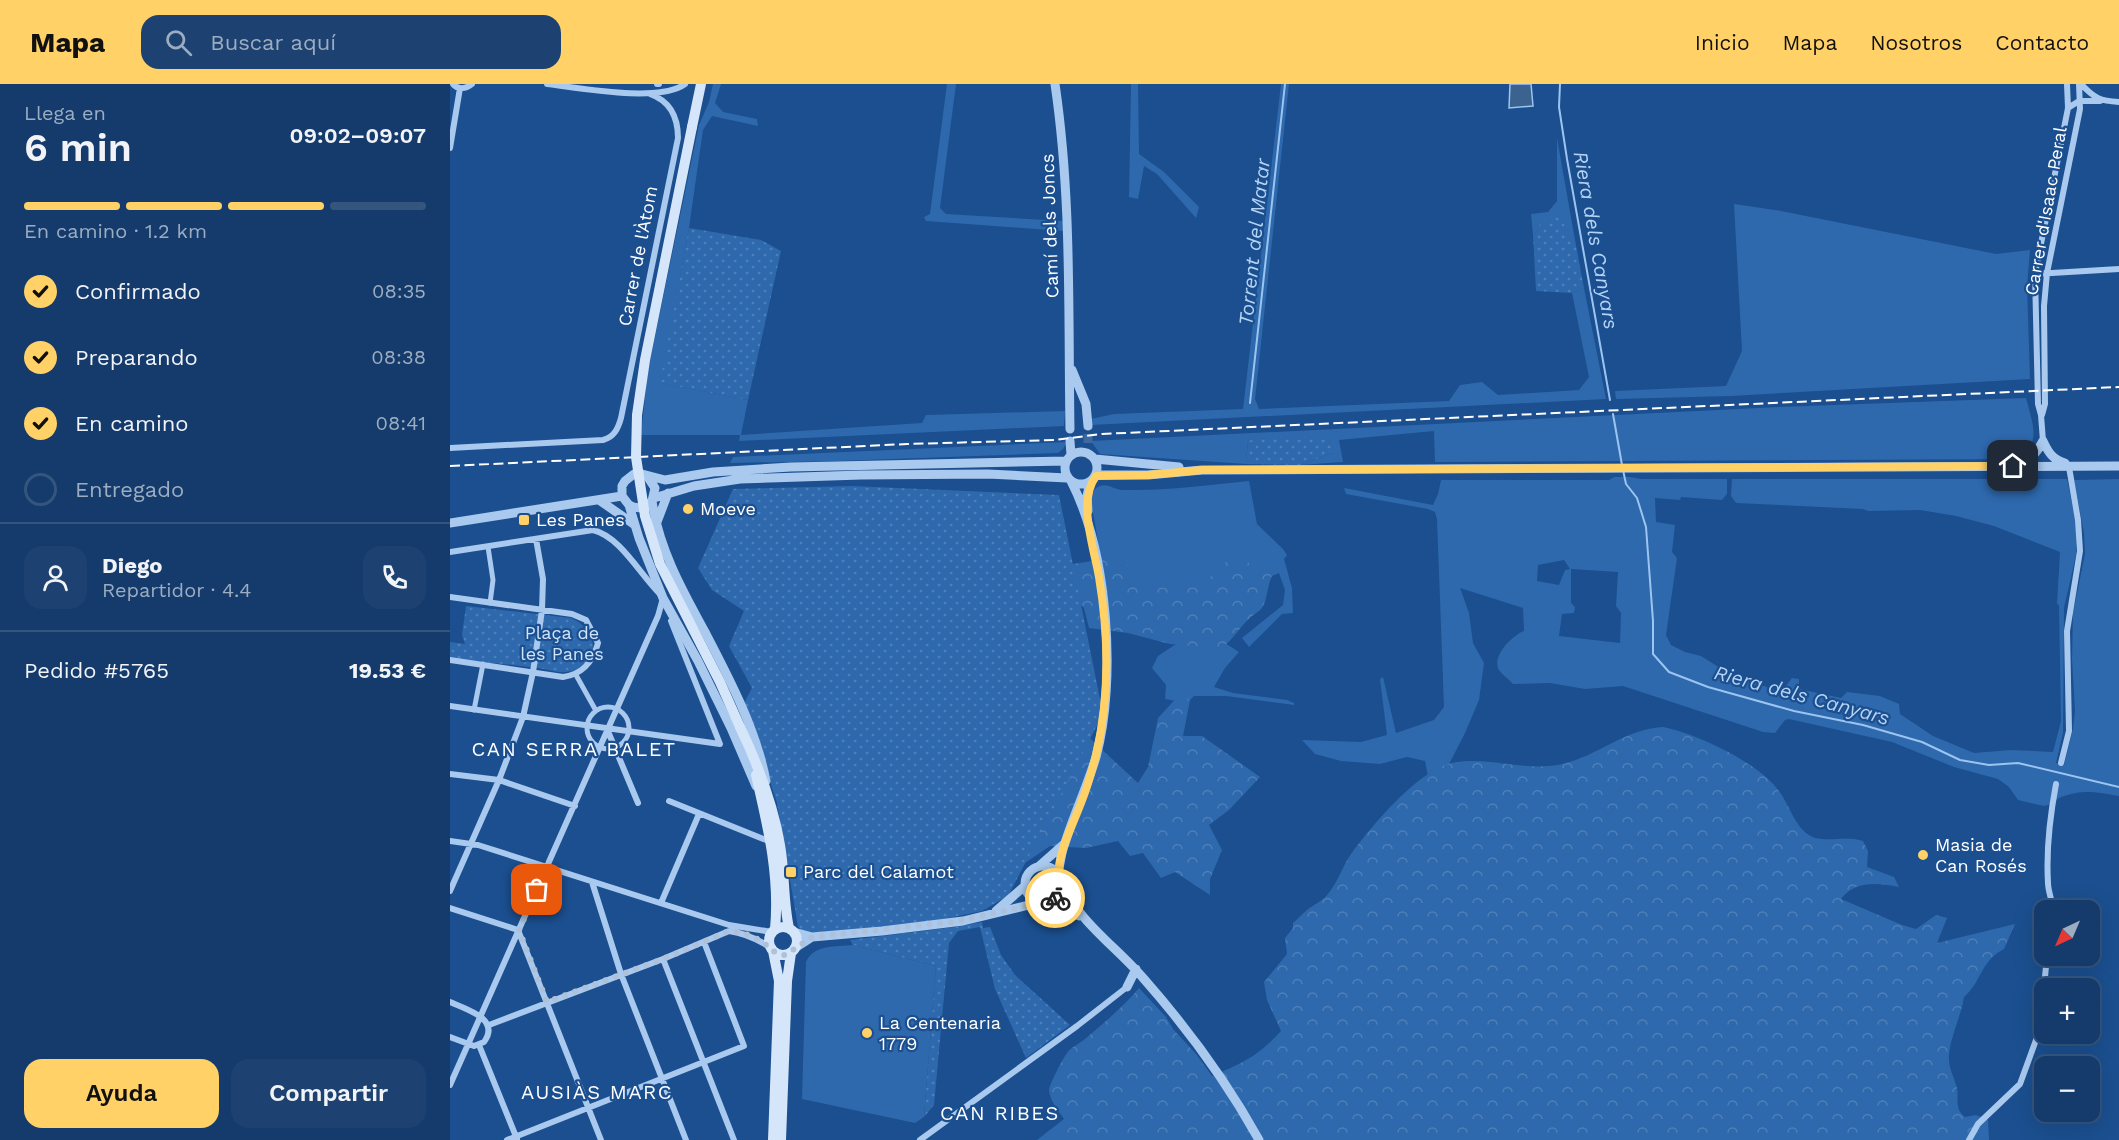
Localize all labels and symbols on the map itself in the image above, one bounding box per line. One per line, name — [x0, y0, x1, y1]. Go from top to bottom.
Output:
street label: Carrer d'Isaac Peral — [2020, 124, 2071, 297]
water label: Riera dels Canyars — [1569, 149, 1623, 331]
street label: Camí dels Joncs — [1036, 153, 1063, 299]
water label: Torrent del Matar — [1233, 156, 1275, 327]
street label: Carrer de l'Àtom — [614, 184, 661, 328]
pin — [1987, 440, 2038, 491]
place label: Moeve — [700, 498, 756, 519]
marker: Moeve — [681, 502, 695, 516]
place label: Les Panes — [536, 509, 625, 530]
marker: Les Panes — [517, 513, 531, 527]
park label: Plaça de les Panes — [520, 622, 604, 664]
water label: Riera dels Canyars — [1712, 660, 1892, 730]
district label: CAN SERRA BALET — [471, 737, 677, 761]
place label: Masia de Can Rosés — [1935, 834, 2027, 876]
marker: Masia de Can Rosés — [1916, 848, 1930, 862]
place label: Parc del Calamot — [803, 861, 954, 882]
pin — [511, 864, 562, 915]
marker: Parc del Calamot — [784, 865, 798, 879]
courier — [1025, 868, 1085, 928]
north arrow — [2034, 900, 2100, 966]
place label: La Centenaria 1779 — [879, 1012, 1001, 1054]
marker: La Centenaria 1779 — [860, 1026, 874, 1040]
district label: AUSIÀS MARC — [521, 1080, 673, 1104]
district label: CAN RIBES — [940, 1101, 1060, 1125]

